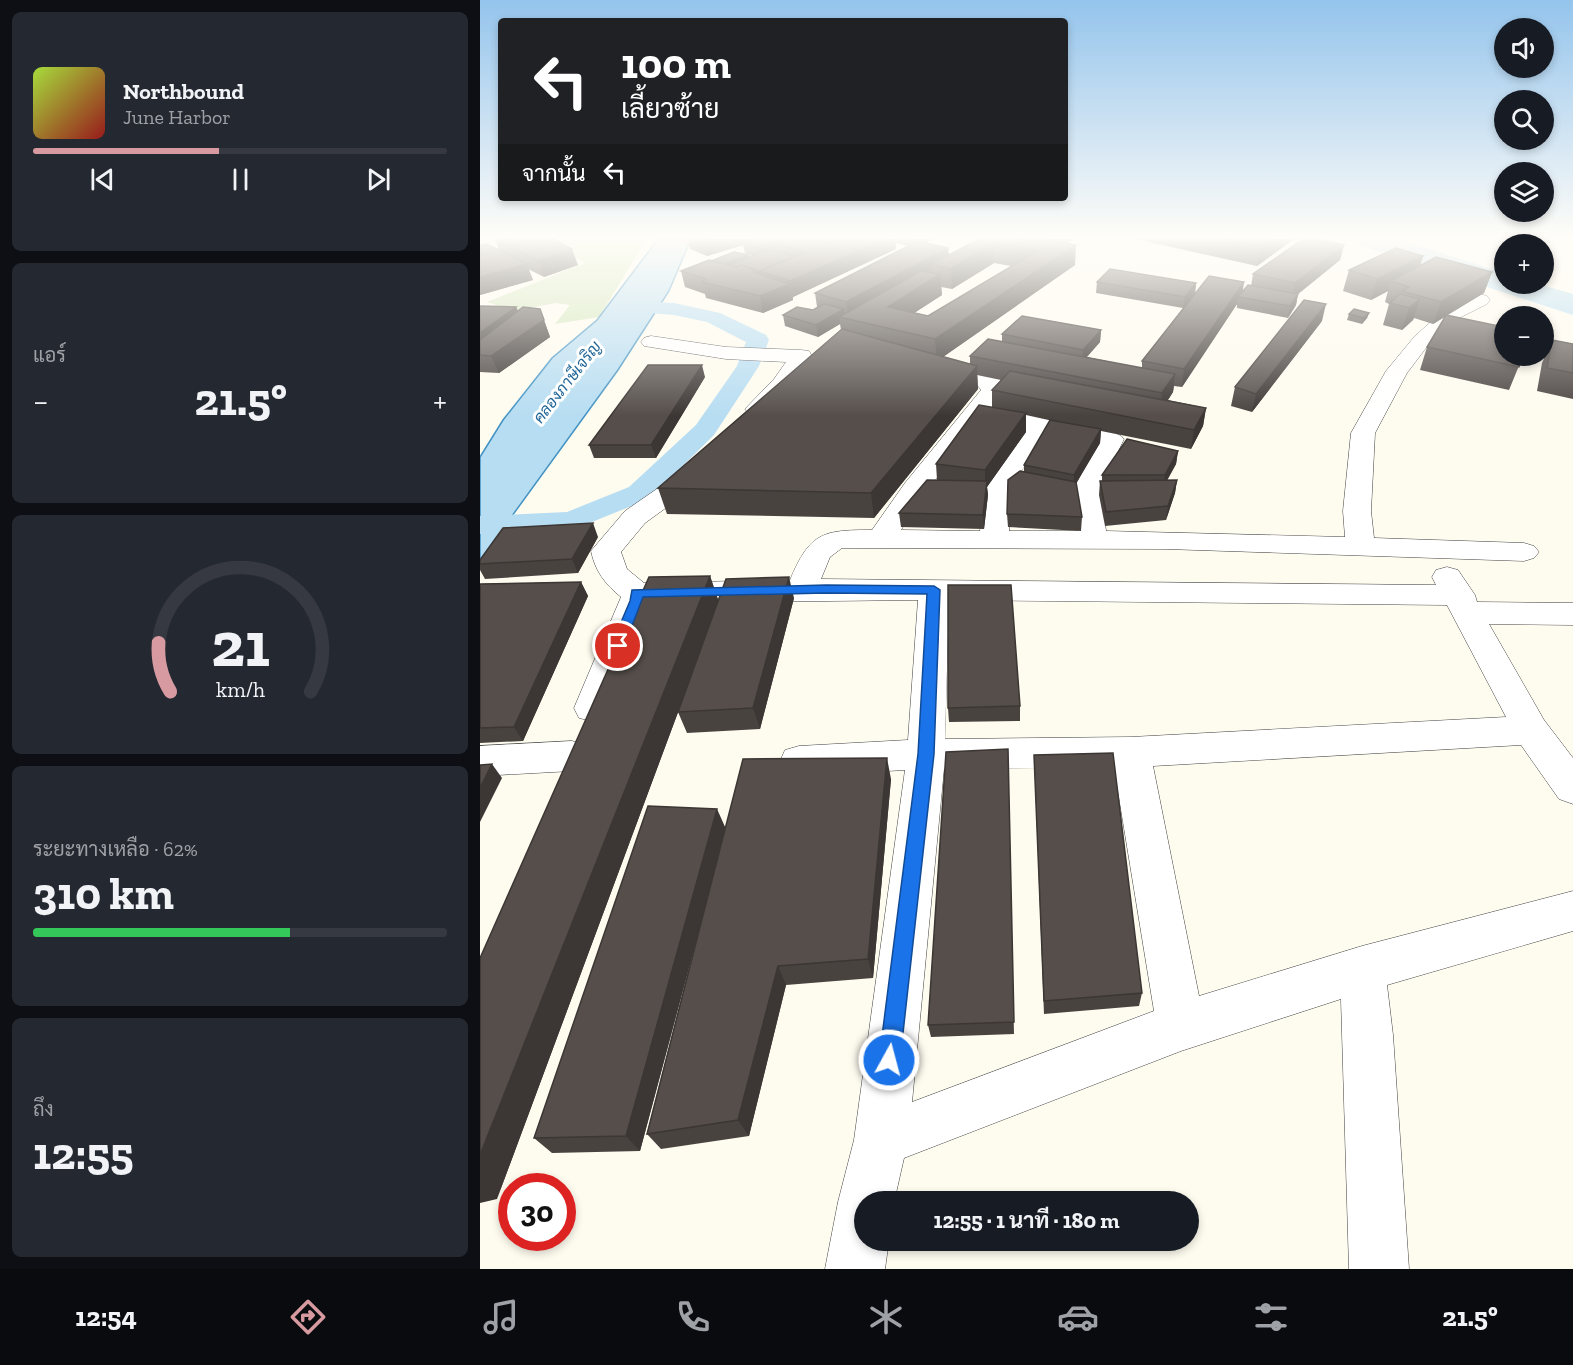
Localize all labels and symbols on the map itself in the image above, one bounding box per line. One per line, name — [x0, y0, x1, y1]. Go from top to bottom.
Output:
water label: คลองภาษีเจริญ — [527, 335, 605, 427]
pin — [592, 620, 643, 671]
position arrow — [857, 1028, 921, 1092]
speed limit sign: 30 — [498, 1173, 576, 1251]

